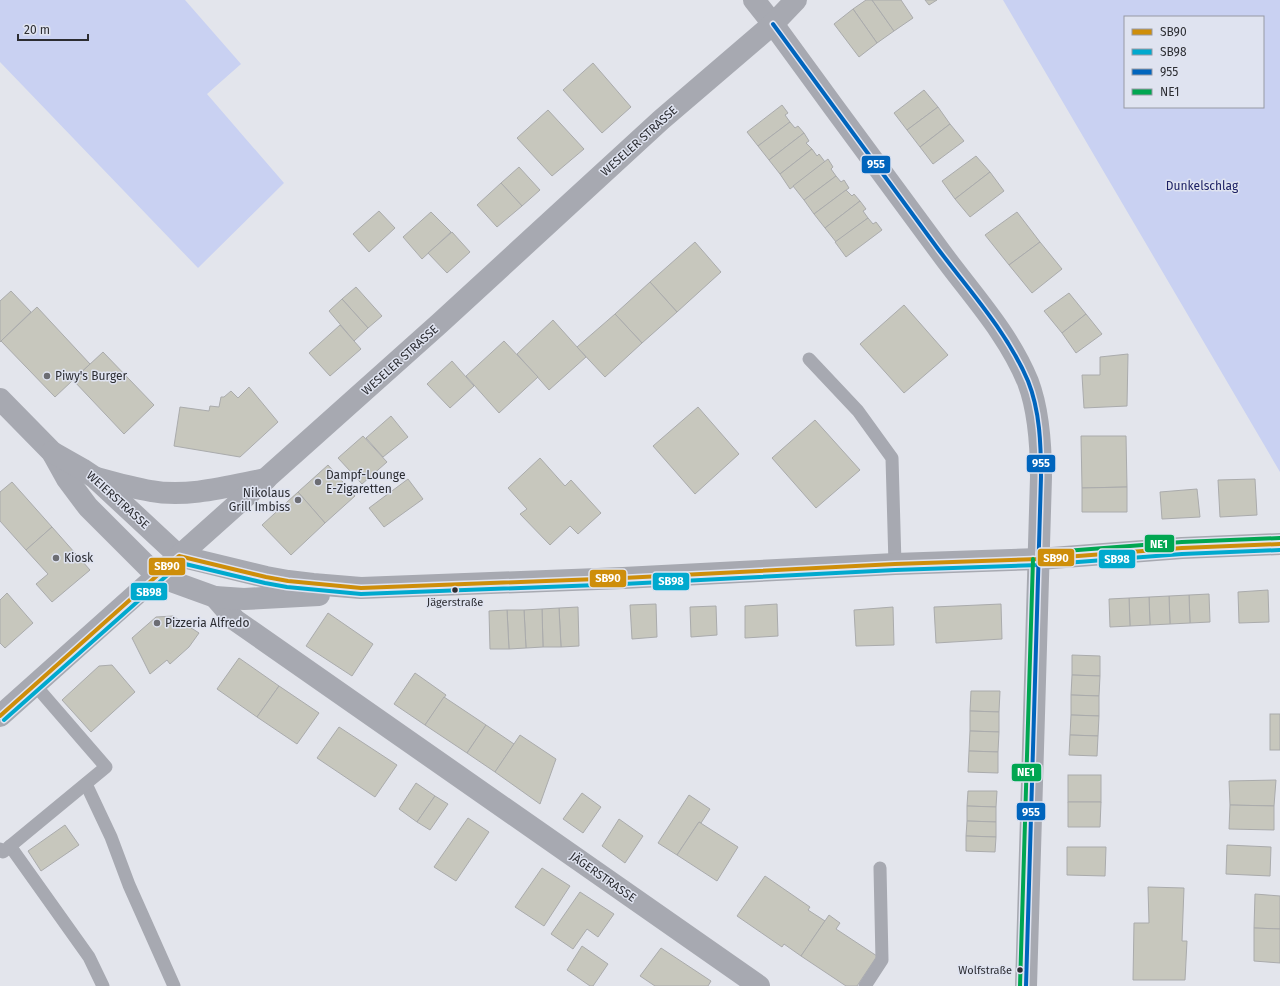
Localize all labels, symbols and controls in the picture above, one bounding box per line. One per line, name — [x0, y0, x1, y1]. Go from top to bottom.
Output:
scale bar — [18, 16, 88, 42]
legend — [1124, 16, 1264, 108]
text: 20 m — [24, 23, 50, 37]
text: SB90 — [1160, 25, 1187, 39]
text: SB98 — [1160, 45, 1187, 59]
text: 955 — [1160, 65, 1178, 79]
text: NE1 — [1160, 85, 1180, 99]
street label: WESELER STRASSE — [598, 103, 680, 179]
line badge: 955 — [861, 155, 891, 174]
text: 955 — [867, 158, 885, 171]
park label: Dunkelschlag — [1166, 179, 1239, 193]
street label: WESELER STRASSE — [359, 322, 441, 398]
place label: Piwy's Burger — [55, 369, 127, 383]
marker: Piwy's Burger — [42, 371, 52, 381]
line badge: 955 — [1026, 454, 1056, 473]
text: 955 — [1032, 457, 1050, 470]
street label: WEIERSTRASSE — [84, 468, 152, 532]
place label: Dampf-Lounge E-Zigaretten — [326, 468, 405, 496]
marker: Dampf-Lounge E-Zigaretten — [313, 477, 323, 487]
place label: Nikolaus Grill Imbiss — [229, 486, 290, 514]
marker: Nikolaus Grill Imbiss — [293, 495, 303, 505]
line badge: NE1 — [1144, 534, 1175, 553]
text: NE1 — [1150, 538, 1168, 551]
line badge: SB90 — [1037, 548, 1075, 567]
line badge: SB98 — [1098, 549, 1136, 569]
place label: Kiosk — [64, 551, 94, 565]
text: SB90 — [1043, 552, 1069, 565]
marker: Kiosk — [51, 553, 61, 563]
text: SB98 — [1104, 553, 1130, 566]
line badge: SB90 — [148, 557, 186, 576]
text: SB90 — [154, 560, 180, 573]
line badge: SB90 — [589, 569, 627, 588]
text: SB90 — [595, 572, 621, 585]
line badge: SB98 — [652, 572, 690, 591]
text: SB98 — [658, 575, 684, 588]
line badge: SB98 — [130, 582, 168, 601]
marker: Jägerstraße — [450, 585, 460, 595]
text: SB98 — [136, 586, 162, 599]
place label: Jägerstraße — [427, 596, 483, 609]
place label: Pizzeria Alfredo — [165, 616, 249, 630]
marker: Pizzeria Alfredo — [152, 618, 162, 628]
line badge: NE1 — [1011, 763, 1042, 782]
text: NE1 — [1017, 766, 1035, 779]
line badge: 955 — [1016, 802, 1046, 821]
text: 955 — [1022, 806, 1040, 819]
street label: JÄGERSTRASSE — [567, 848, 639, 905]
place label: Wolfstraße — [958, 964, 1012, 977]
marker: Wolfstraße — [1015, 965, 1025, 975]

